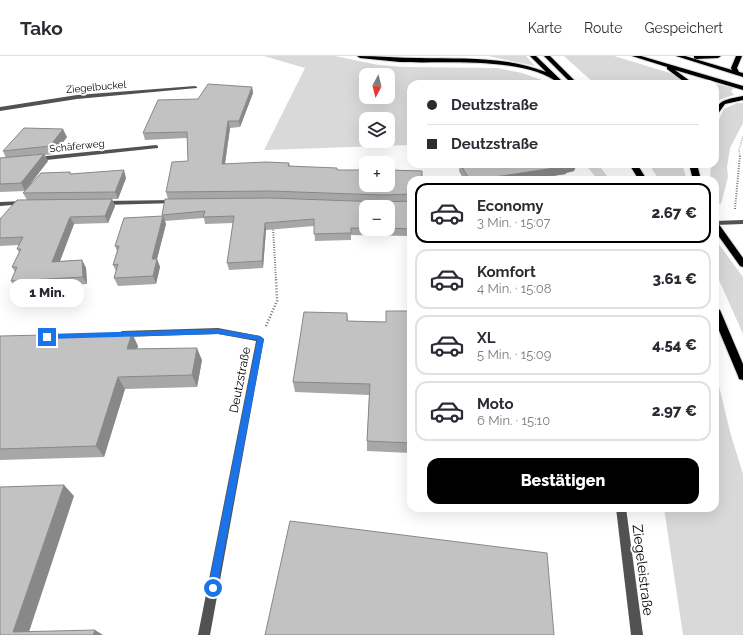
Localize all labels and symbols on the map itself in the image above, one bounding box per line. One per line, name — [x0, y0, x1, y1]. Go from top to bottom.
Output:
north arrow — [359, 68, 395, 104]
street label: Ziegelbuckel — [65, 79, 127, 95]
street label: Schäferweg — [49, 138, 105, 154]
callout: 1 Min. — [10, 279, 84, 307]
route end — [38, 328, 56, 346]
street label: Deutzstraße — [227, 346, 253, 414]
street label: Ziegeleistraße — [629, 523, 657, 617]
route start — [204, 579, 222, 597]

